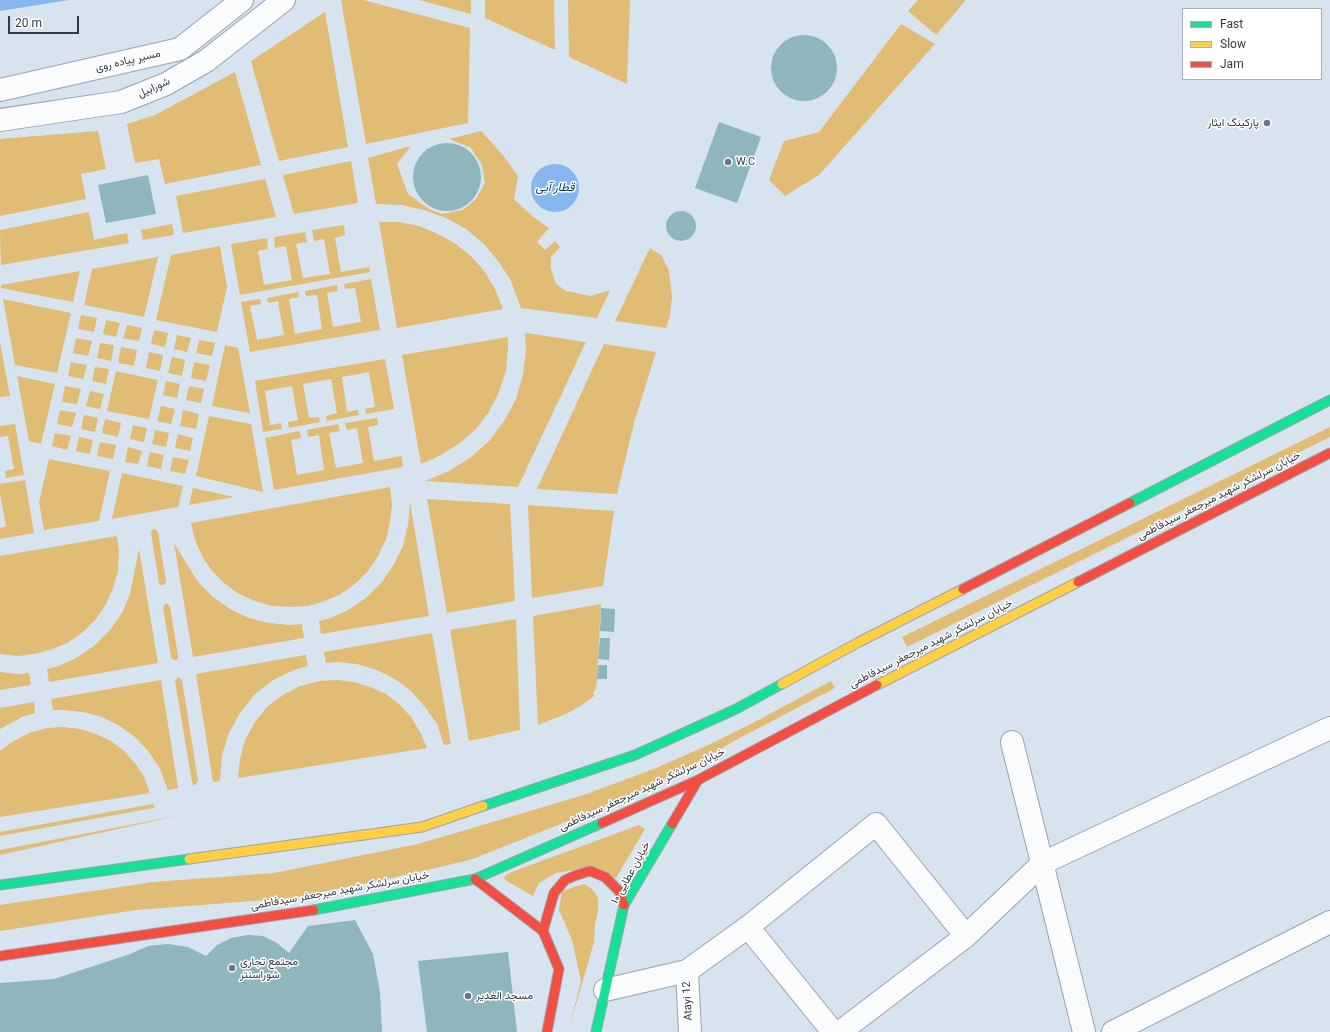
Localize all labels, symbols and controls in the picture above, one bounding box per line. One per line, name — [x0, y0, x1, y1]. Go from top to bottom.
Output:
scale bar — [10, 8, 81, 34]
legend — [1182, 8, 1322, 80]
text: 20 m — [15, 16, 42, 30]
text: Fast — [1220, 17, 1243, 31]
text: Slow — [1220, 37, 1246, 51]
street label: مسیر پیاده روی — [94, 47, 162, 75]
text: Jam — [1220, 57, 1244, 71]
street label: شورابیل — [136, 75, 172, 101]
place label: پارکینگ ایثار — [1207, 116, 1259, 130]
marker: پارکینگ ایثار — [1262, 118, 1272, 128]
place label: W.C — [736, 155, 755, 169]
marker: W.C — [723, 157, 733, 167]
water label: قطار آبی — [536, 181, 574, 195]
street label: خیابان سرلشکر شهید میرجعفر سیدفاطمی — [1135, 449, 1303, 543]
street label: خیابان سرلشکر شهید میرجعفر سیدفاطمی — [847, 597, 1015, 691]
street label: خیابان سرلشکر شهید میرجعفر سیدفاطمی — [557, 746, 727, 834]
street label: خیابان عطایی ۱۰ — [608, 840, 654, 906]
street label: خیابان سرلشکر شهید میرجعفر سیدفاطمی — [250, 869, 430, 913]
place label: مجتمع تجاری شوراسنتر — [240, 955, 298, 981]
marker: مجتمع تجاری شوراسنتر — [227, 963, 237, 973]
street label: Atayi 12 — [680, 981, 696, 1021]
place label: مسجد الغدیر — [476, 989, 533, 1003]
marker: مسجد الغدیر — [463, 991, 473, 1001]

